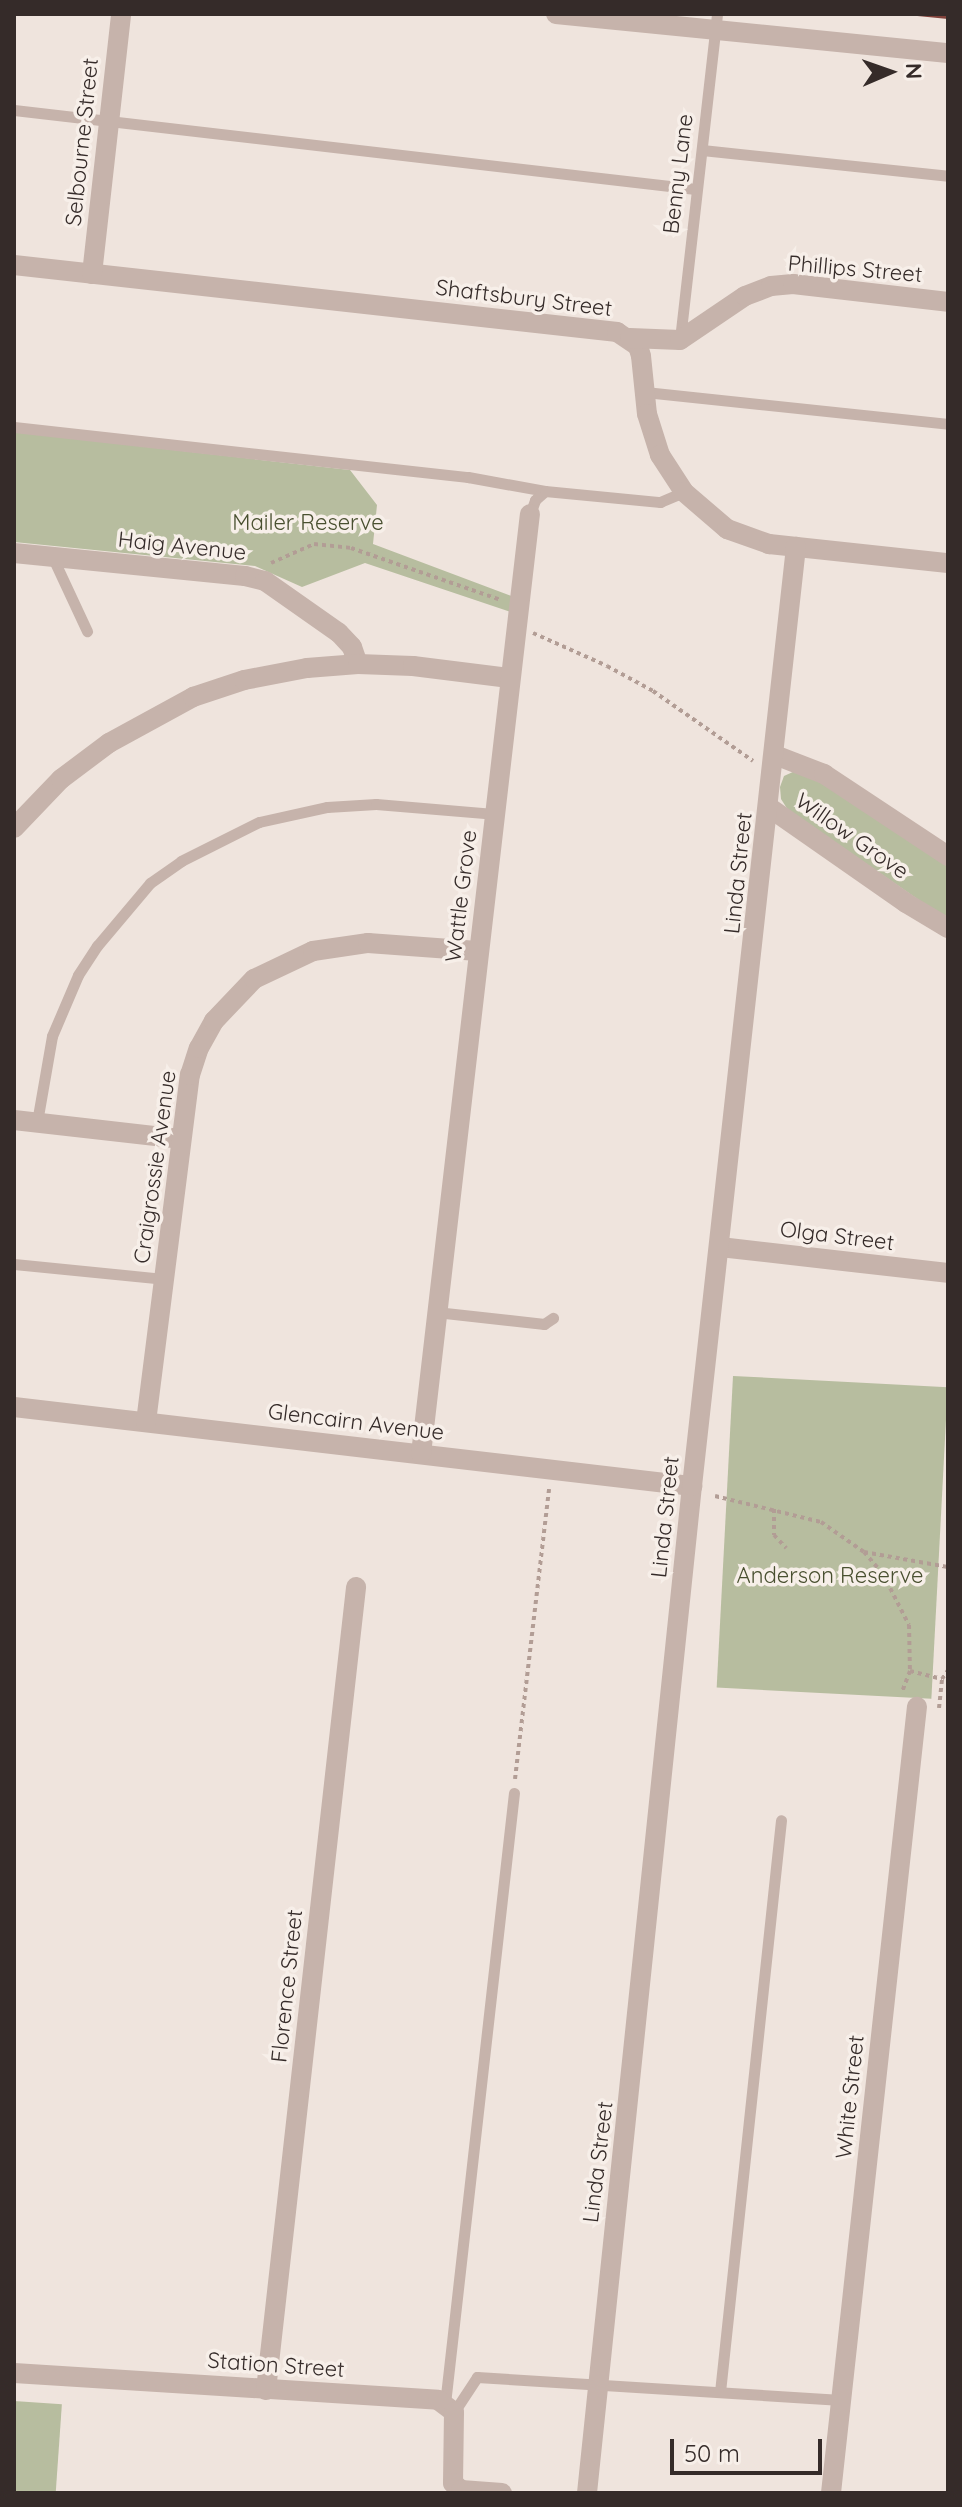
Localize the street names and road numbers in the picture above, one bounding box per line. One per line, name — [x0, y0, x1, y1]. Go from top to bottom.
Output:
street label: Selbourne Street — [60, 57, 104, 227]
street label: Benny Lane — [658, 112, 698, 236]
street label: Phillips Street — [787, 250, 923, 288]
street label: Shaftsbury Street — [434, 274, 614, 322]
street label: Haig Avenue — [117, 526, 247, 566]
street label: Willow Grove — [790, 787, 914, 885]
street label: Linda Street — [719, 811, 757, 935]
street label: Wattle Grove — [440, 828, 482, 964]
street label: Craigrossie Avenue — [128, 1069, 182, 1265]
street label: Olga Street — [778, 1216, 896, 1256]
street label: Glencairn Avenue — [266, 1398, 446, 1446]
street label: Linda Street — [646, 1455, 684, 1579]
street label: Florence Street — [266, 1908, 308, 2064]
street label: White Street — [830, 2034, 870, 2160]
street label: Linda Street — [577, 2100, 619, 2224]
street label: Station Street — [207, 2347, 345, 2383]

